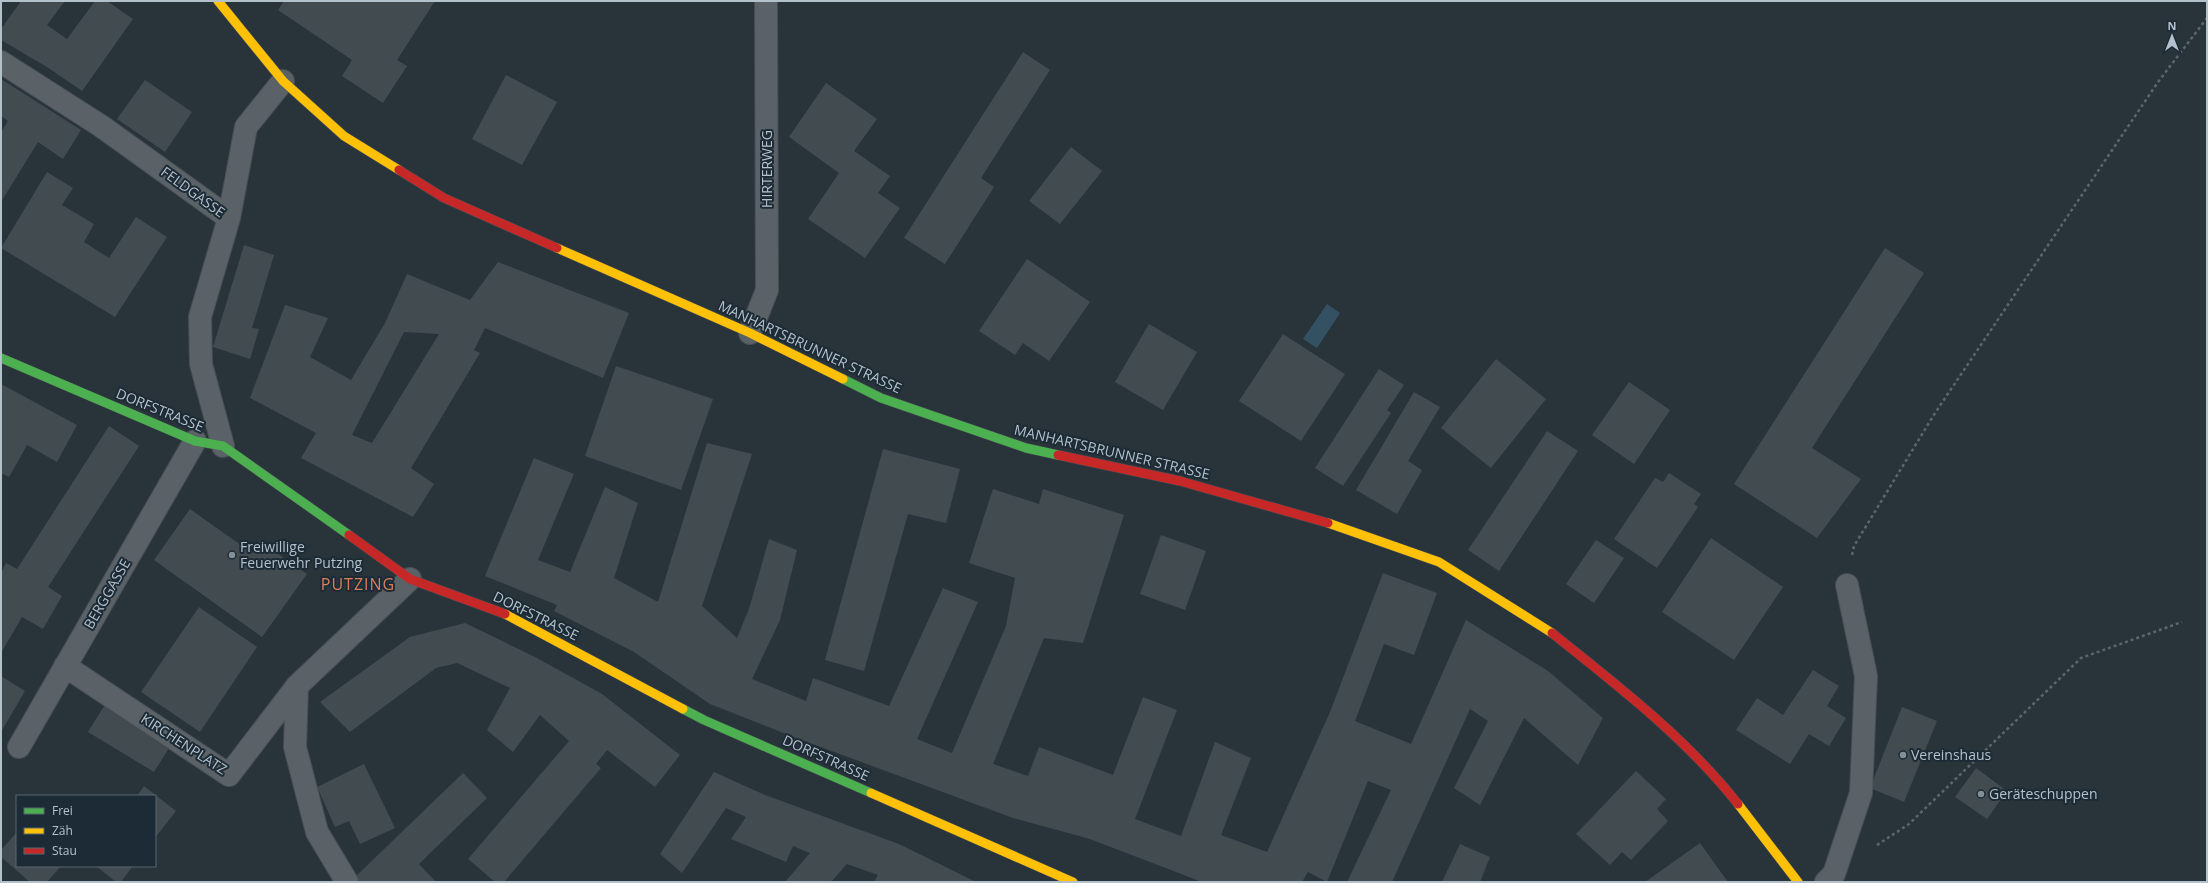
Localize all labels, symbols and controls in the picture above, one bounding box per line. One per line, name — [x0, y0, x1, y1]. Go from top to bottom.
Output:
north arrow — [2152, 16, 2192, 56]
text: N — [2168, 18, 2176, 33]
street label: HIRTERWEG — [757, 130, 776, 208]
street label: FELDGASSE — [158, 162, 229, 221]
street label: MANHARTSBRUNNER STRASSE — [715, 296, 905, 397]
street label: DORFSTRASSE — [114, 383, 207, 436]
street label: MANHARTSBRUNNER STRASSE — [1012, 420, 1212, 483]
place label: Freiwillige Feuerwehr Putzing — [240, 537, 363, 572]
marker: Freiwillige Feuerwehr Putzing — [227, 550, 237, 560]
street label: BERGGASSE — [79, 555, 134, 632]
district label: PUTZING — [321, 573, 395, 595]
street label: DORFSTRASSE — [490, 587, 582, 644]
street label: KIRCHENPLATZ — [138, 709, 231, 778]
street label: DORFSTRASSE — [780, 730, 873, 785]
place label: Vereinshaus — [1911, 745, 1992, 764]
marker: Vereinshaus — [1898, 750, 1908, 760]
place label: Geräteschuppen — [1989, 784, 2098, 803]
marker: Geräteschuppen — [1976, 789, 1986, 799]
legend — [16, 795, 156, 867]
text: Frei — [52, 802, 73, 819]
text: Zäh — [52, 822, 73, 839]
text: Stau — [52, 842, 77, 859]

